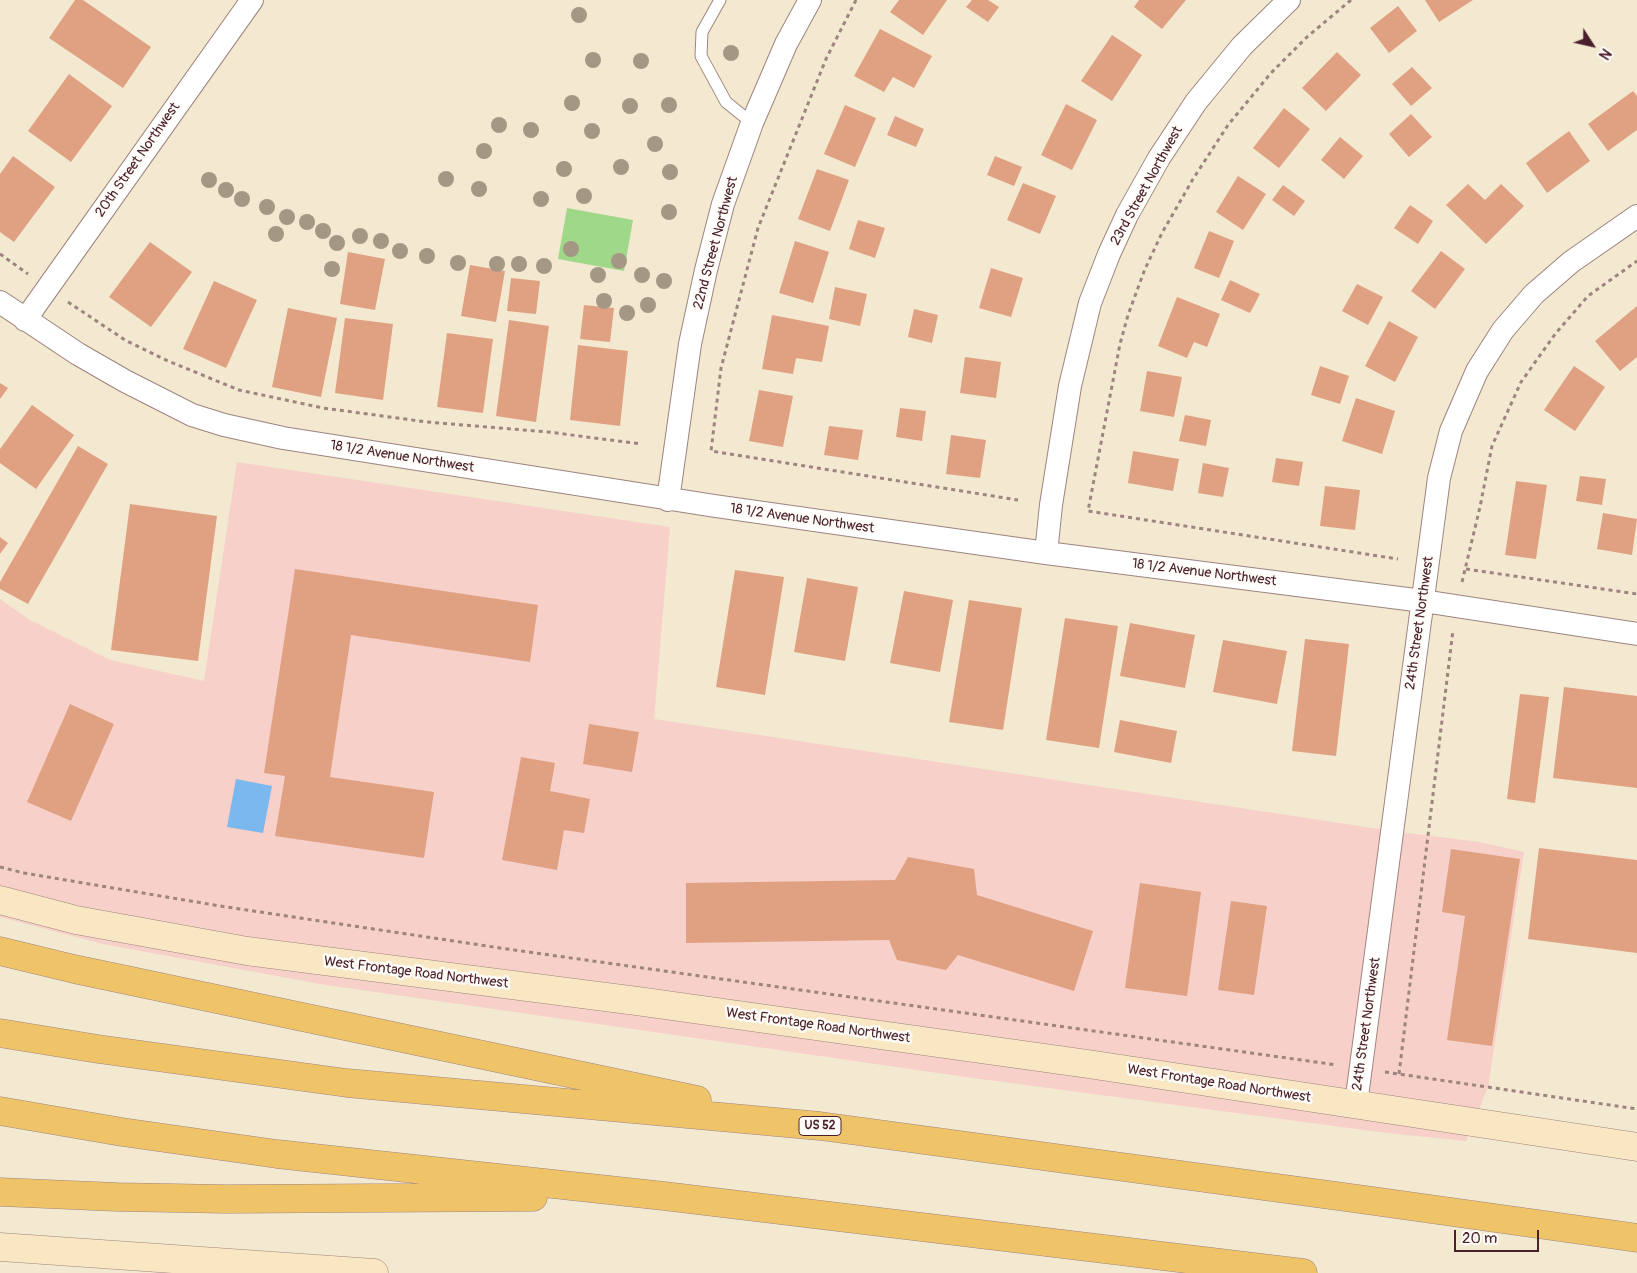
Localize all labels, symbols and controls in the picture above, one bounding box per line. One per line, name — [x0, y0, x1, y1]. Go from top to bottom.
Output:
north arrow — [1567, 20, 1617, 70]
text: N — [1595, 45, 1614, 63]
street label: 20th Street Northwest — [92, 99, 184, 221]
street label: 23rd Street Northwest — [1107, 124, 1187, 248]
street label: 22nd Street Northwest — [690, 175, 742, 311]
street label: 18 1/2 Avenue Northwest — [329, 437, 475, 477]
street label: 18 1/2 Avenue Northwest — [729, 501, 875, 537]
street label: 24th Street Northwest — [1402, 555, 1438, 691]
street label: 18 1/2 Avenue Northwest — [1131, 556, 1277, 590]
street label: West Frontage Road Northwest — [323, 953, 509, 993]
street label: 24th Street Northwest — [1349, 956, 1385, 1092]
street label: West Frontage Road Northwest — [725, 1005, 911, 1047]
street label: West Frontage Road Northwest — [1126, 1061, 1312, 1107]
road number: US 52 — [799, 1116, 841, 1136]
scale bar — [1457, 1220, 1542, 1252]
text: 20 m — [1462, 1229, 1497, 1248]

